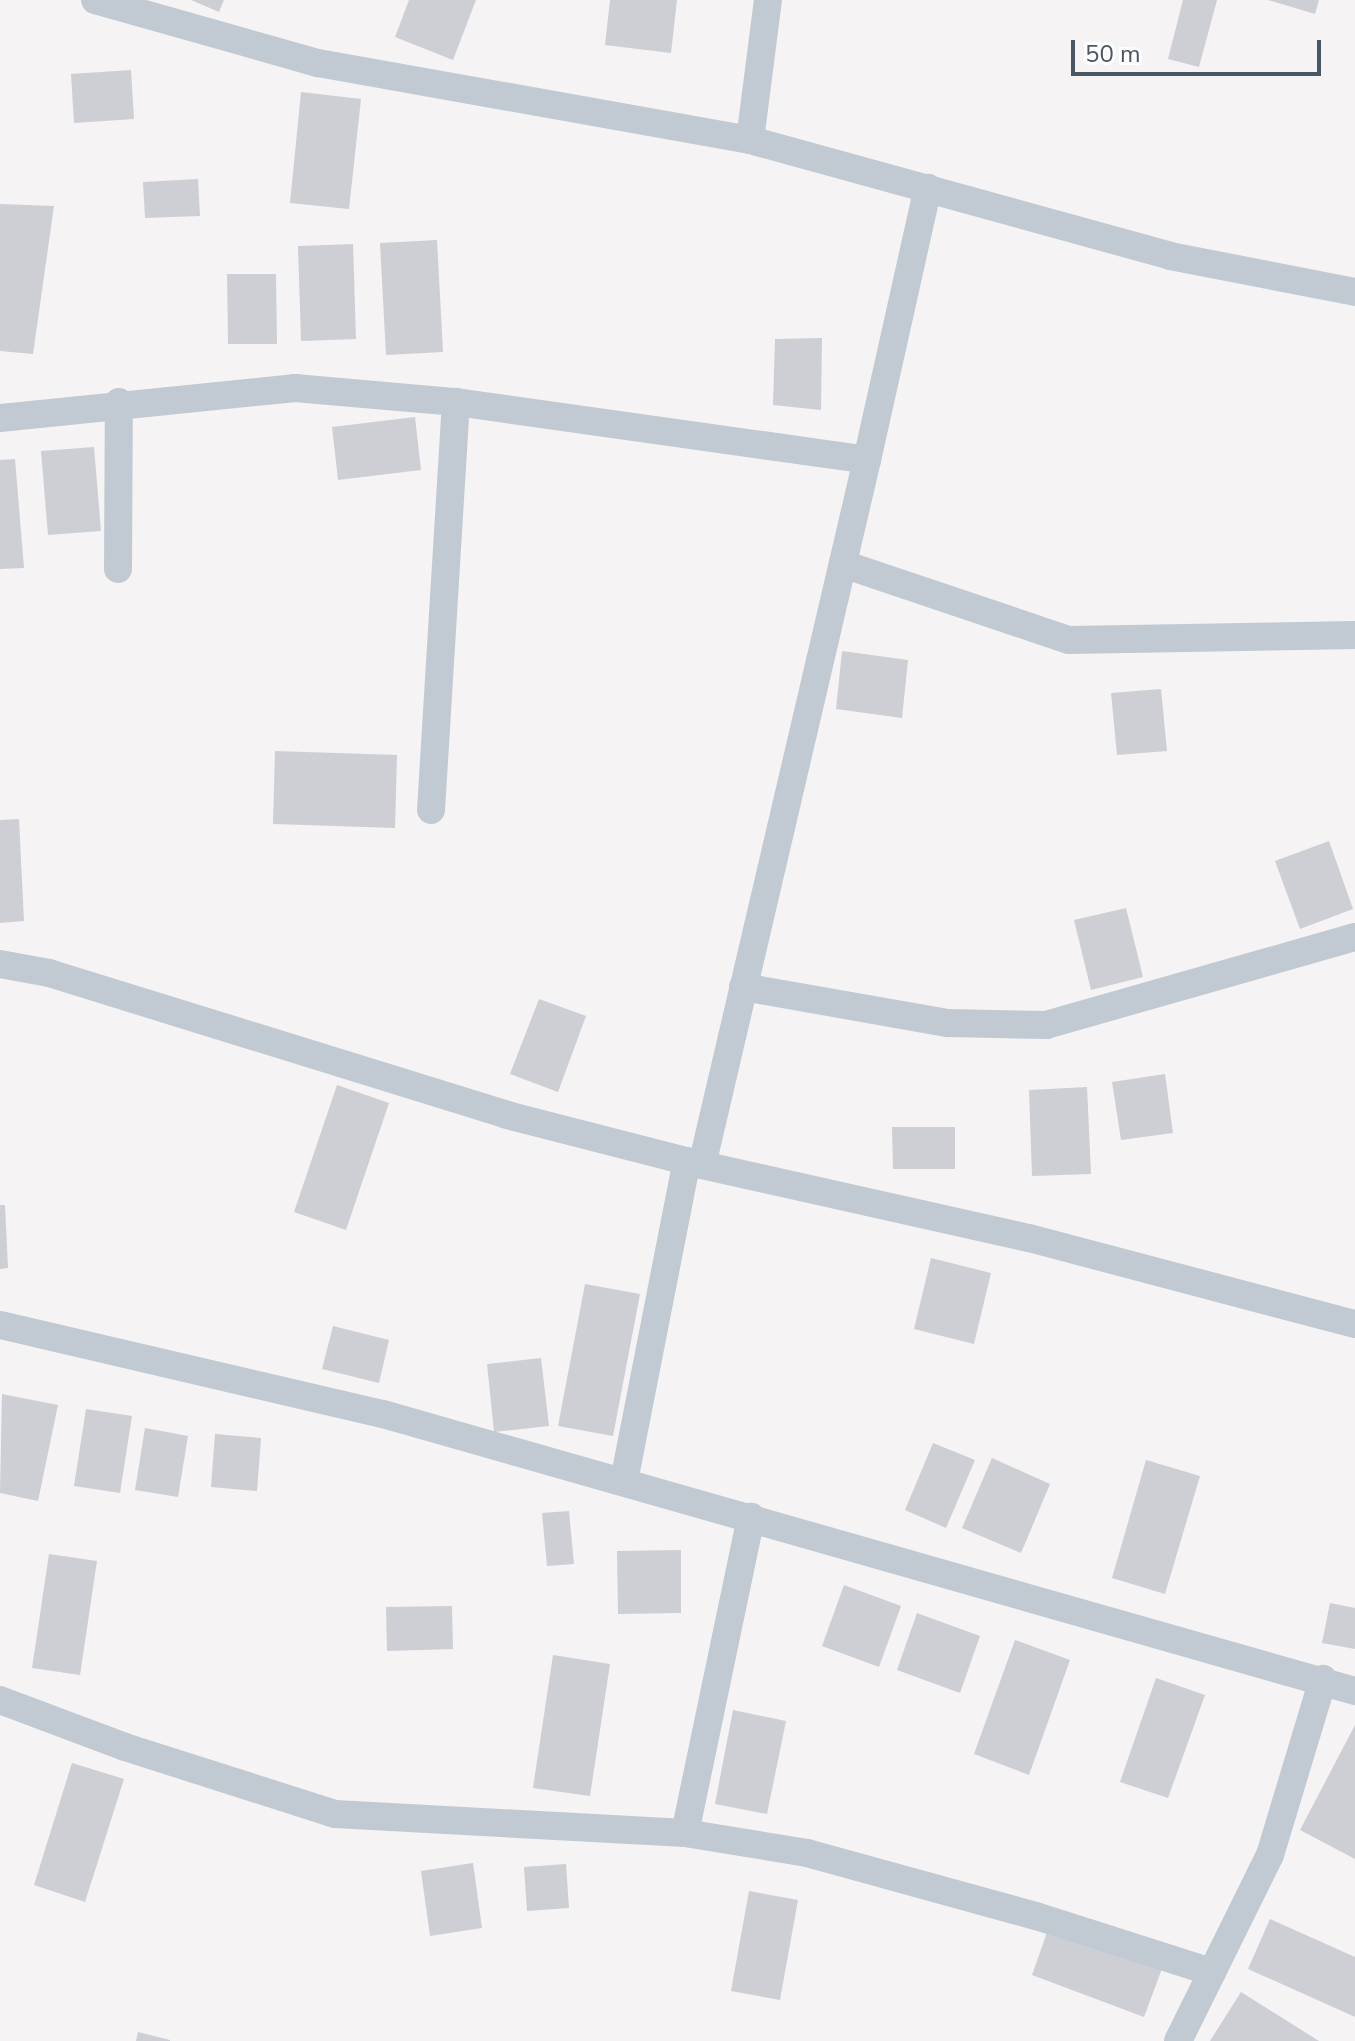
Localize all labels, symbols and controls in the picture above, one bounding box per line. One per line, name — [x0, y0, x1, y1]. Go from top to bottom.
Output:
scale bar — [1075, 24, 1325, 74]
text: 50 m — [1085, 38, 1141, 70]

